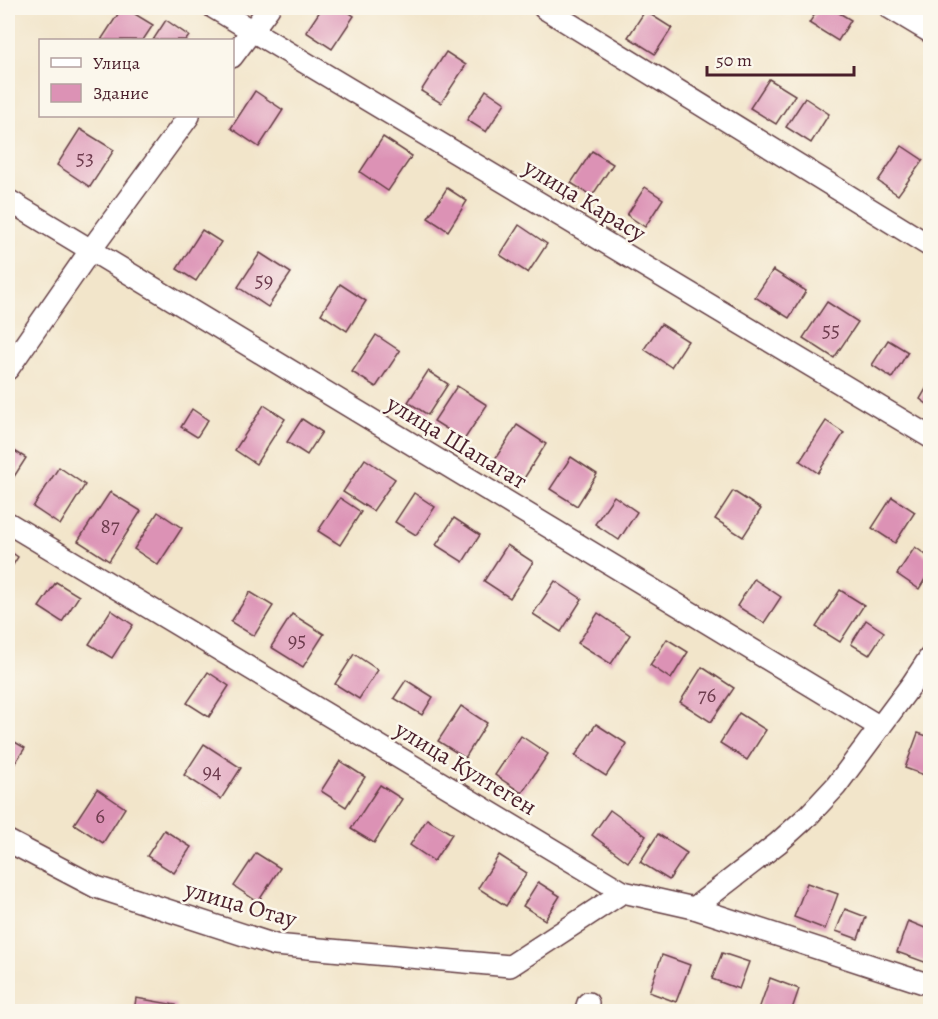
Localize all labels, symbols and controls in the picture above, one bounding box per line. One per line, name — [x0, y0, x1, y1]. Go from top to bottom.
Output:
legend — [39, 39, 234, 117]
scale bar — [707, 39, 854, 77]
text: 50 m — [716, 48, 752, 72]
text: Улица — [93, 51, 141, 75]
text: Здание — [93, 81, 149, 105]
house number: 53 — [76, 144, 94, 172]
street label: улица Карасу — [517, 150, 652, 249]
house number: 59 — [255, 266, 273, 294]
house number: 55 — [822, 316, 840, 344]
street label: улица Шапагат — [380, 387, 534, 497]
house number: 87 — [100, 512, 120, 540]
house number: 95 — [288, 626, 306, 654]
house number: 76 — [698, 681, 717, 709]
street label: улица Култеген — [388, 713, 543, 823]
house number: 94 — [202, 757, 222, 785]
house number: 6 — [95, 802, 105, 830]
street label: улица Отау — [180, 873, 301, 935]

